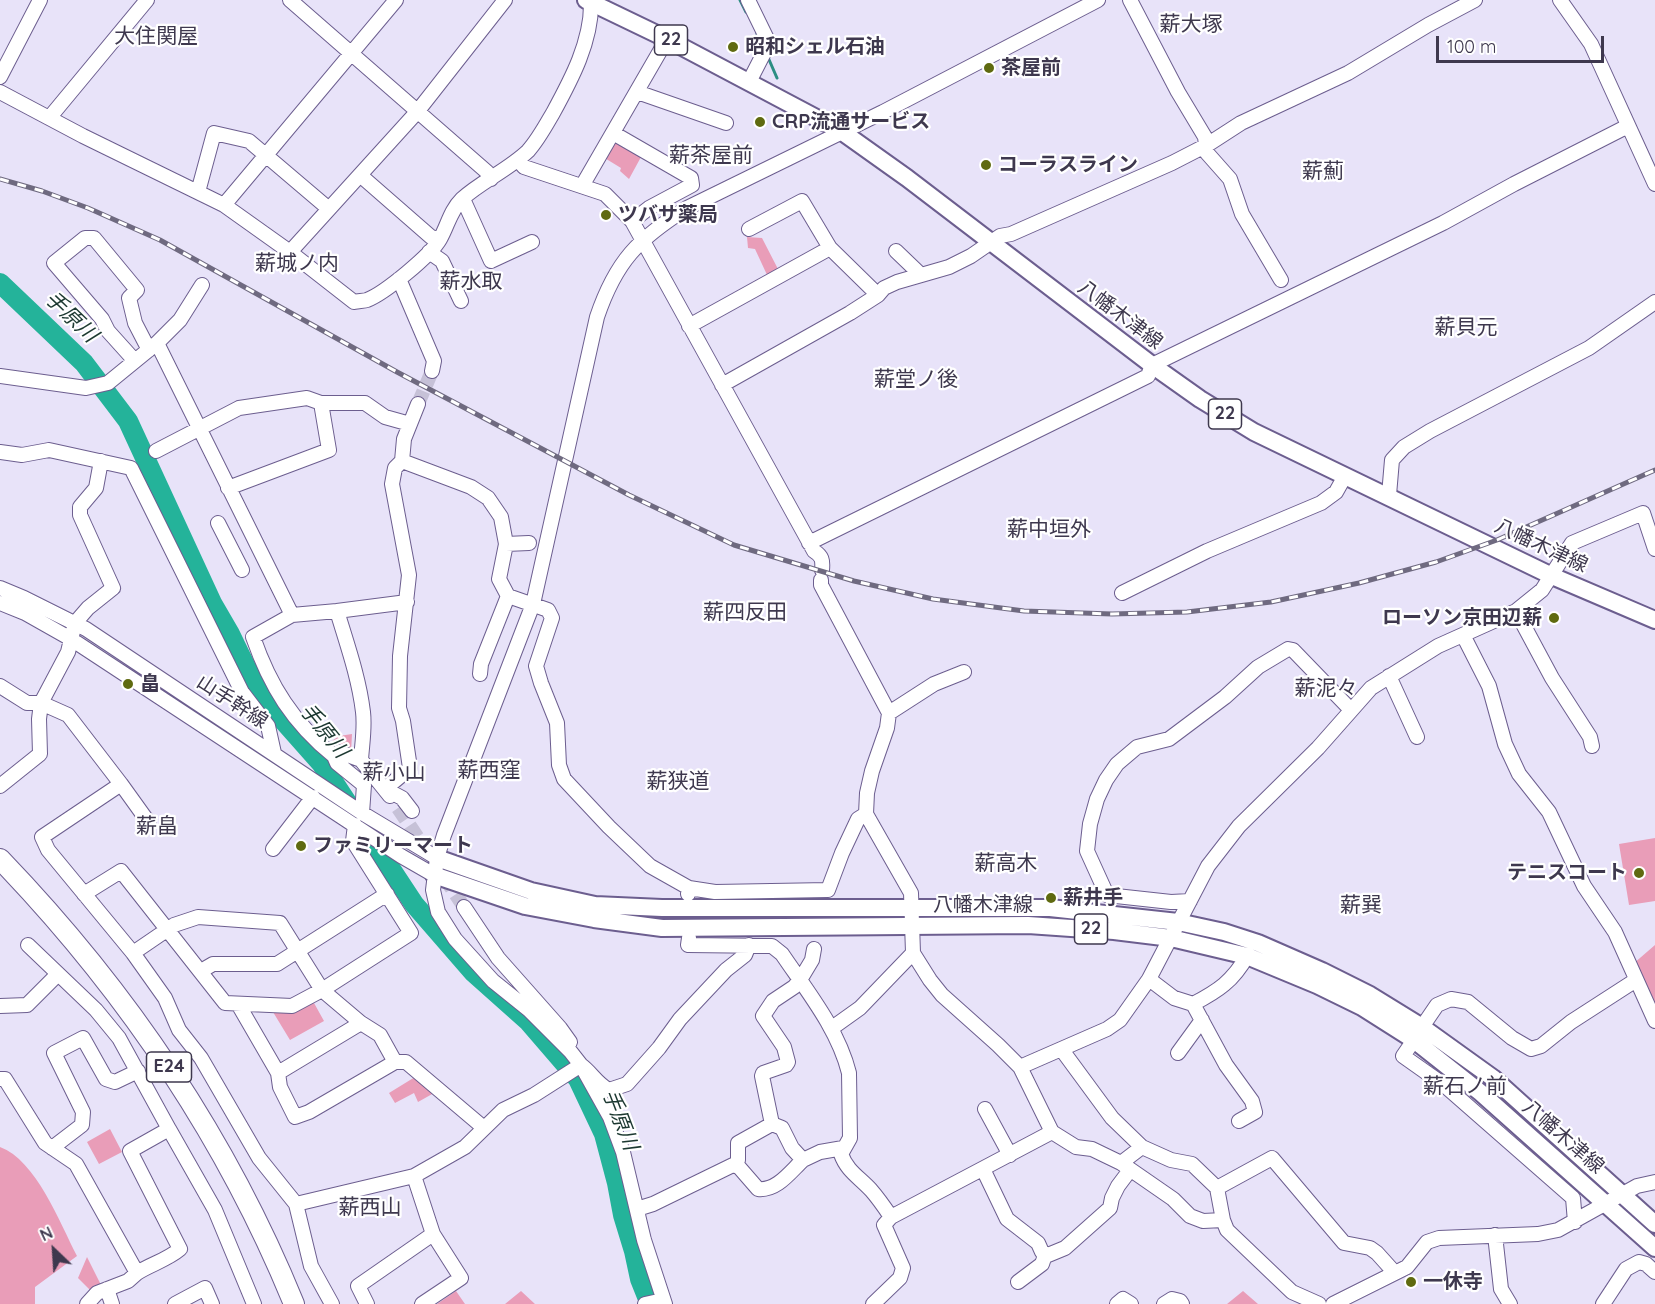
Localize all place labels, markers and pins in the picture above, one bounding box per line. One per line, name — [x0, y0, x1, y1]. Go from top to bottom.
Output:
place label: 昭和シェル石油 — [745, 35, 885, 59]
marker: 昭和シェル石油 — [726, 40, 740, 54]
place label: 茶屋前 — [1001, 56, 1061, 80]
marker: 茶屋前 — [982, 61, 996, 75]
place label: CRP流通サービス — [772, 110, 930, 134]
marker: CRP流通サービス — [753, 115, 767, 129]
place label: コーラスライン — [998, 153, 1138, 177]
marker: コーラスライン — [979, 158, 993, 172]
place label: ツバサ薬局 — [618, 203, 718, 227]
marker: ツバサ薬局 — [599, 208, 613, 222]
place label: ローソン京田辺薪 — [1382, 606, 1542, 630]
marker: ローソン京田辺薪 — [1547, 611, 1561, 625]
place label: 畠 — [140, 672, 160, 696]
marker: 畠 — [121, 677, 135, 691]
place label: ファミリーマート — [313, 834, 473, 858]
marker: ファミリーマート — [294, 839, 308, 853]
place label: テニスコート — [1507, 861, 1627, 885]
marker: テニスコート — [1632, 866, 1646, 880]
place label: 薪井手 — [1063, 886, 1123, 910]
marker: 薪井手 — [1044, 891, 1058, 905]
place label: 一休寺 — [1423, 1270, 1483, 1294]
marker: 一休寺 — [1404, 1275, 1418, 1289]

